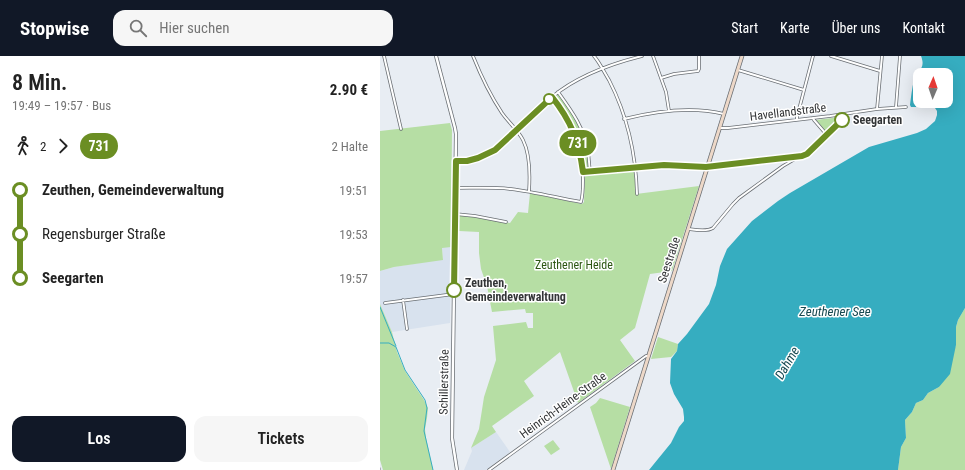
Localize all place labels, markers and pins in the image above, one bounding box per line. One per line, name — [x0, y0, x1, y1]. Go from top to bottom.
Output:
unlabelled marker — [543, 93, 555, 105]
marker: Seegarten — [834, 112, 850, 128]
place label: Seegarten — [853, 113, 902, 127]
place label: Zeuthen, Gemeindeverwaltung — [465, 276, 566, 304]
marker: Zeuthen, Gemeindeverwaltung — [446, 282, 462, 298]

